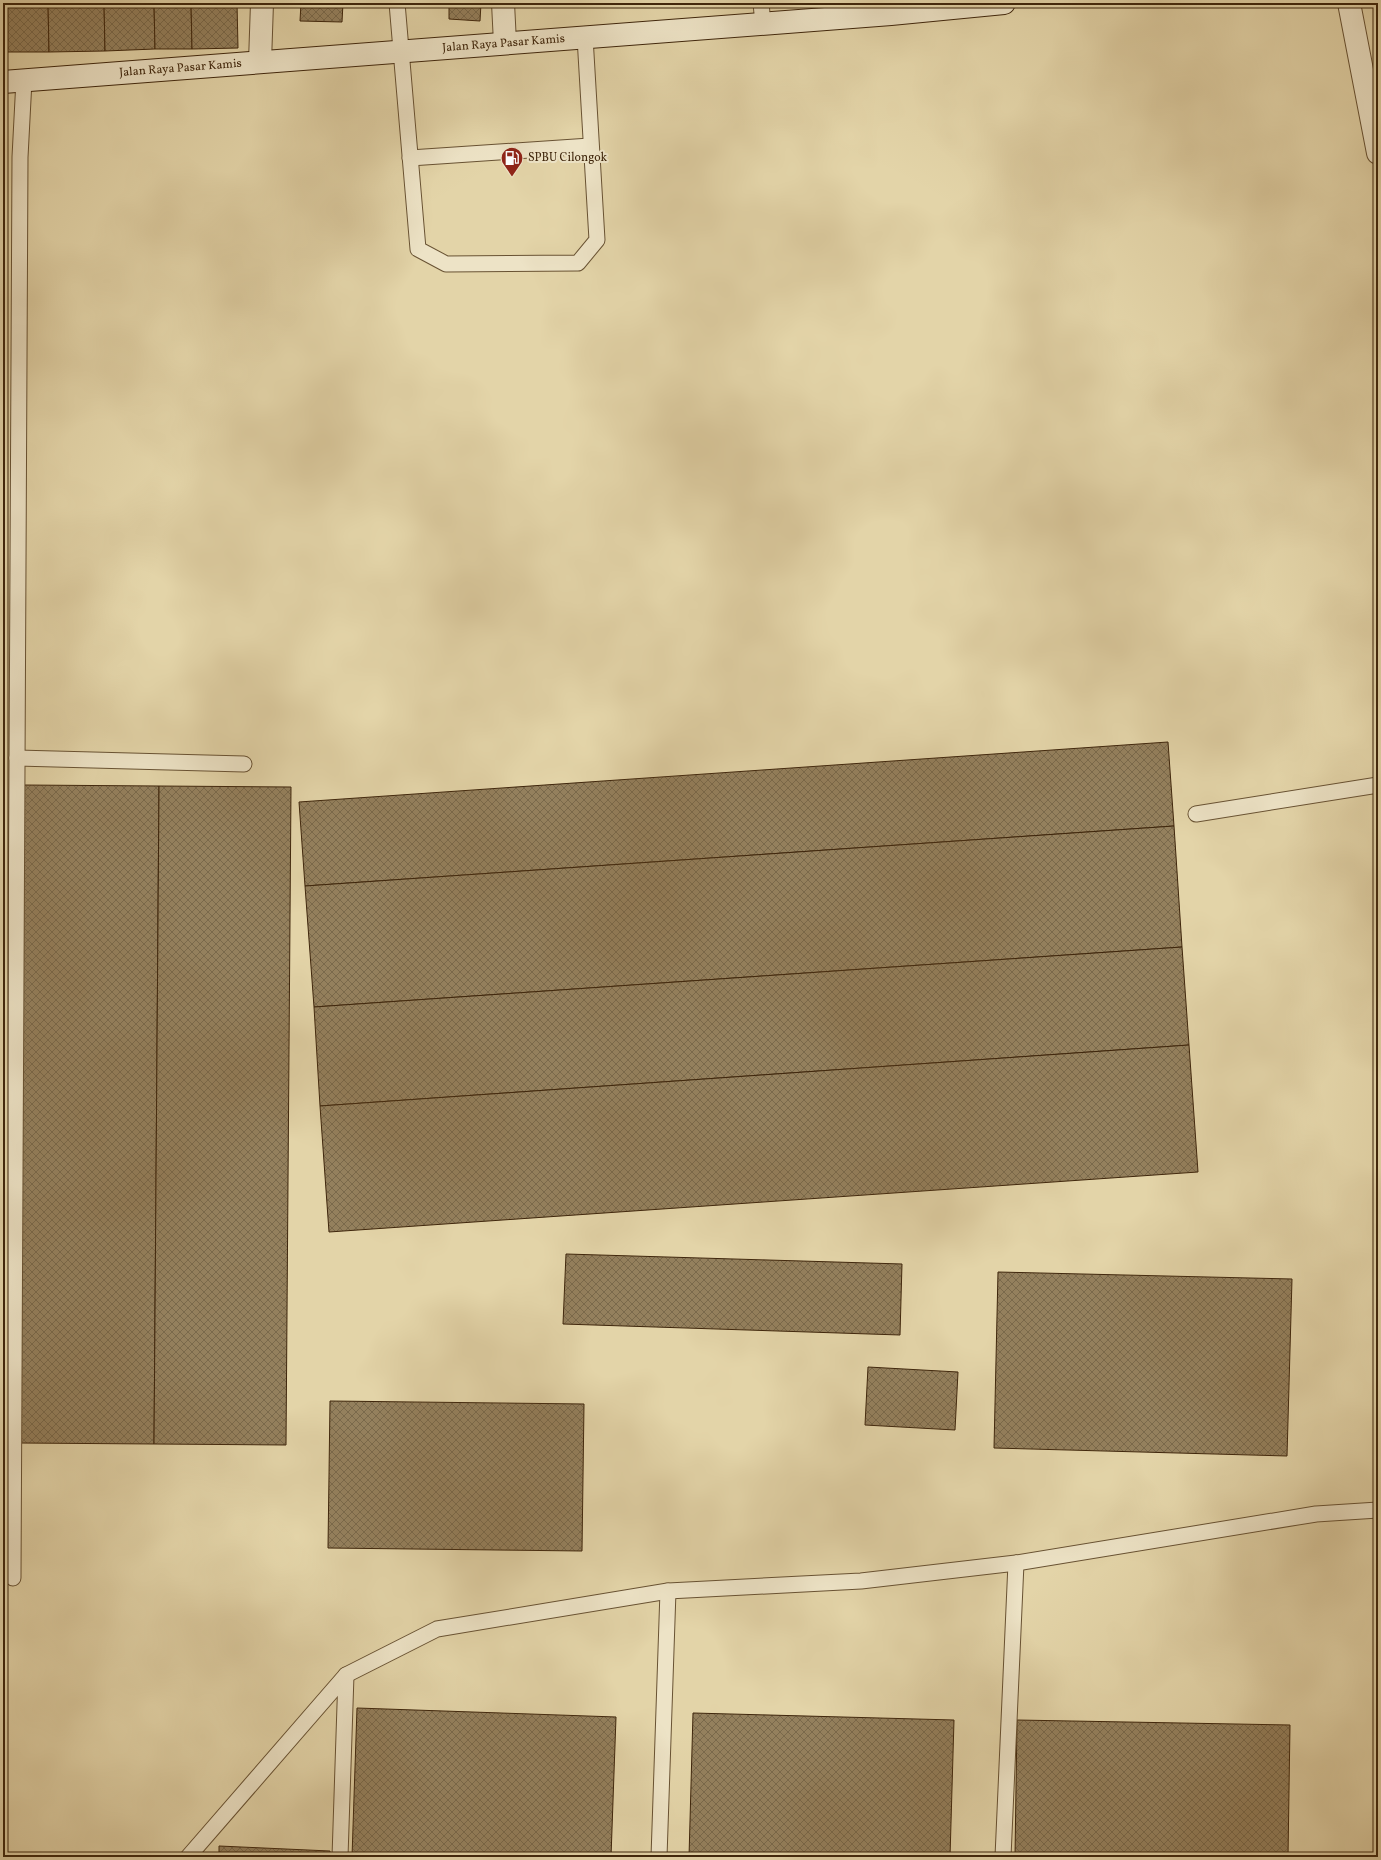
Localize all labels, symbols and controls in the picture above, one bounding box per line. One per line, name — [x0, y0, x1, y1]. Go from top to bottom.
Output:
street label: Jalan Raya Pasar Kamis — [442, 31, 565, 56]
street label: Jalan Raya Pasar Kamis — [119, 56, 242, 81]
fuel station icon: SPBU Cilongok — [499, 145, 525, 178]
place label: SPBU Cilongok — [528, 150, 608, 166]

